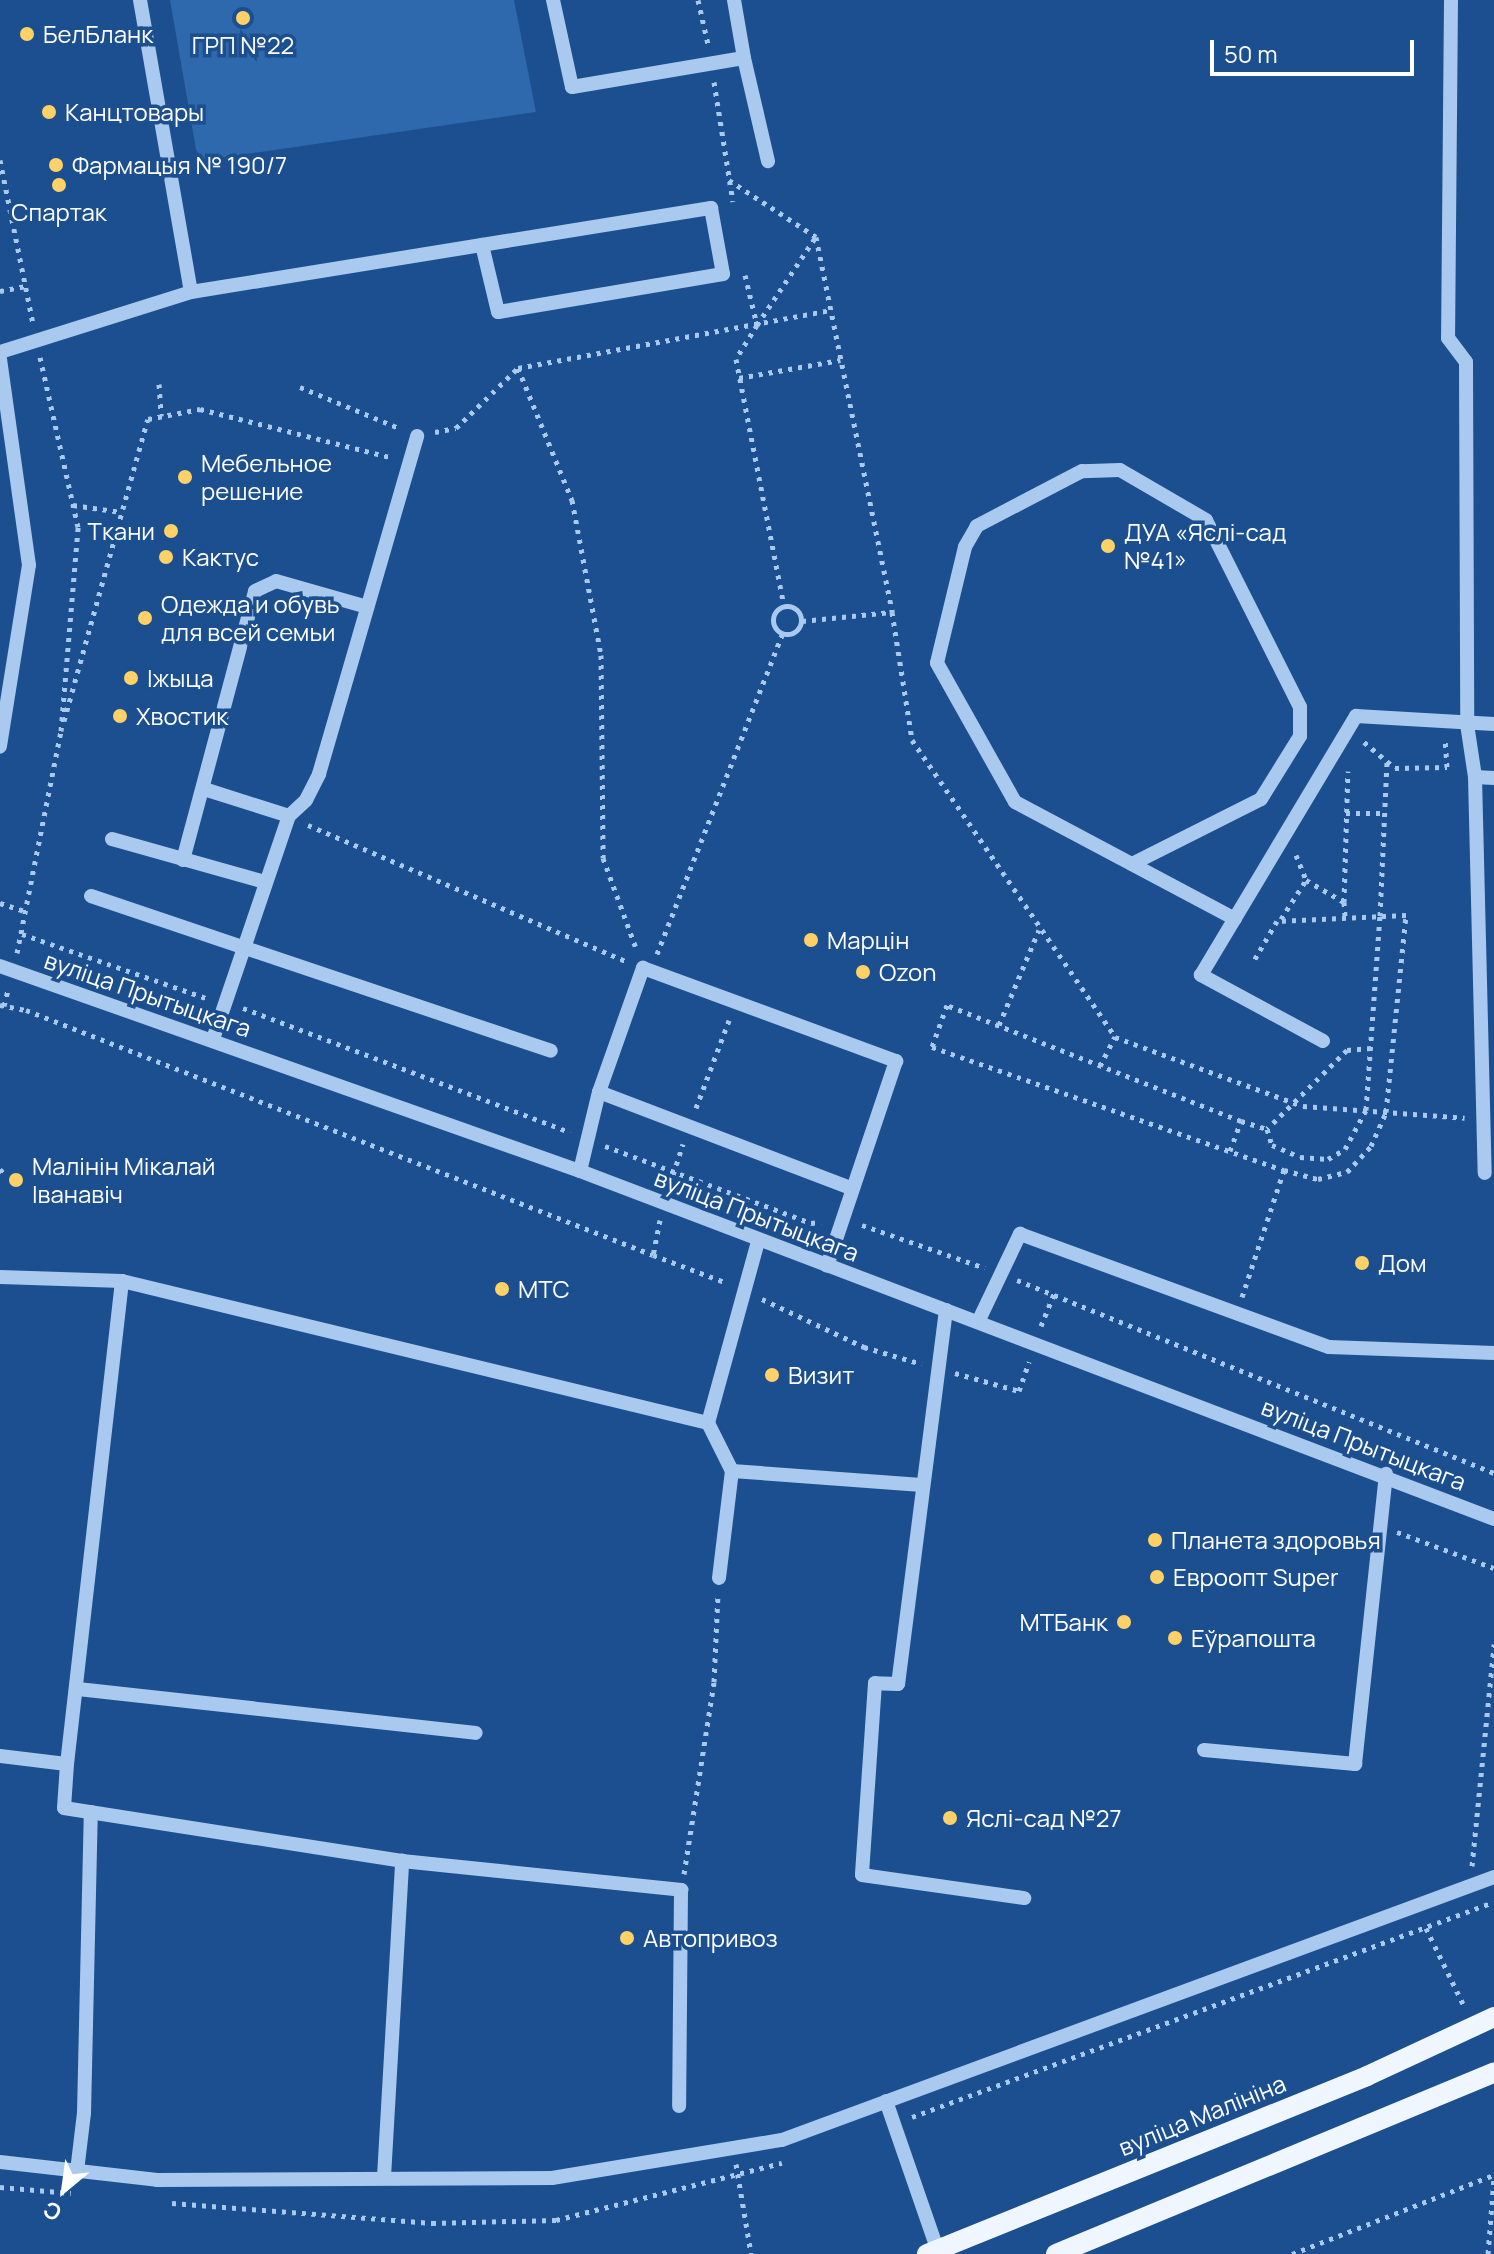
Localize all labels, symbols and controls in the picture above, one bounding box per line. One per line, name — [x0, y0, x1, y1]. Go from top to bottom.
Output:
marker: ГРП №22 — [234, 9, 252, 27]
place label: БелБланк — [43, 20, 153, 48]
scale bar — [1214, 24, 1418, 74]
marker: БелБланк — [18, 25, 36, 43]
place label: ГРП №22 — [192, 31, 294, 59]
text: 50 m — [1224, 37, 1278, 70]
place label: Канцтовары — [65, 98, 204, 126]
marker: Канцтовары — [40, 103, 58, 121]
place label: Фармацыя № 190/7 — [72, 151, 287, 179]
marker: Фармацыя № 190/7 — [47, 156, 65, 174]
marker: Спартак — [50, 176, 68, 194]
place label: Спартак — [11, 198, 107, 226]
place label: Мебельное решение — [201, 449, 332, 505]
marker: Мебельное решение — [176, 468, 194, 486]
place label: Ткани — [88, 517, 155, 545]
place label: ДУА «Яслі-сад №41» — [1124, 518, 1286, 574]
marker: Ткани — [162, 522, 180, 540]
marker: ДУА «Яслі-сад №41» — [1099, 537, 1117, 555]
place label: Кактус — [182, 543, 259, 571]
marker: Кактус — [157, 548, 175, 566]
place label: Одежда и обувь для всей семьи — [161, 590, 340, 646]
marker: Одежда и обувь для всей семьи — [136, 609, 154, 627]
place label: Іжыца — [147, 664, 214, 692]
marker: Іжыца — [122, 669, 140, 687]
place label: Хвостик — [136, 702, 228, 730]
marker: Хвостик — [111, 707, 129, 725]
place label: Марцін — [827, 926, 909, 954]
marker: Марцін — [802, 931, 820, 949]
street label: вуліца Прытыцкага — [41, 945, 255, 1043]
place label: Ozon — [879, 958, 937, 986]
marker: Ozon — [854, 963, 872, 981]
place label: Малінін Мікалай Іванавіч — [32, 1152, 216, 1208]
street label: вуліца Прытыцкага — [651, 1163, 863, 1267]
marker: Малінін Мікалай Іванавіч — [7, 1171, 25, 1189]
place label: Дом — [1378, 1249, 1426, 1277]
marker: Дом — [1353, 1254, 1371, 1272]
place label: МТС — [518, 1275, 570, 1303]
marker: МТС — [493, 1280, 511, 1298]
place label: Визит — [788, 1361, 854, 1389]
marker: Визит — [763, 1366, 781, 1384]
street label: вуліца Прытыцкага — [1258, 1392, 1470, 1496]
place label: Планета здоровья — [1171, 1526, 1381, 1554]
marker: Планета здоровья — [1146, 1531, 1164, 1549]
place label: Евроопт Super — [1173, 1563, 1339, 1591]
marker: Евроопт Super — [1148, 1568, 1166, 1586]
place label: МТБанк — [1020, 1608, 1108, 1636]
marker: МТБанк — [1115, 1613, 1133, 1631]
place label: Еўрапошта — [1191, 1624, 1316, 1652]
marker: Еўрапошта — [1166, 1629, 1184, 1647]
place label: Яслі-сад №27 — [966, 1804, 1122, 1832]
marker: Яслі-сад №27 — [941, 1809, 959, 1827]
place label: Автопривоз — [643, 1924, 778, 1952]
marker: Автопривоз — [618, 1929, 636, 1947]
street label: вуліца Малініна — [1114, 2068, 1290, 2162]
north arrow — [24, 2150, 104, 2230]
text: С — [38, 2194, 67, 2228]

